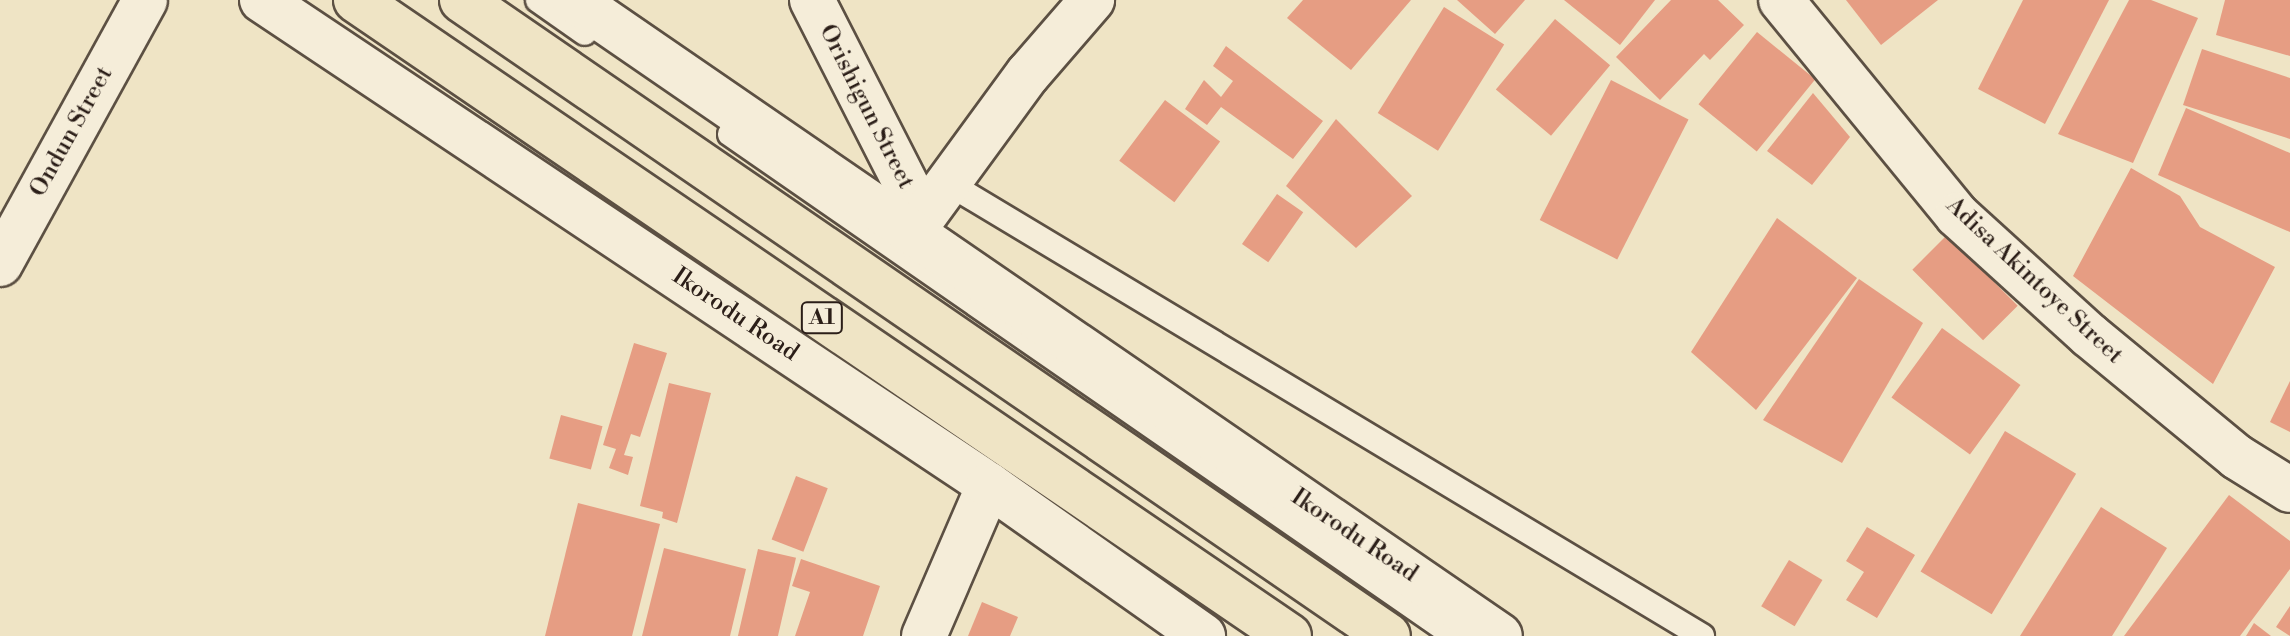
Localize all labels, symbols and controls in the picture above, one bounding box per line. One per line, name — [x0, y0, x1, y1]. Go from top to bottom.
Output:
street label: Orishigun Street — [812, 20, 920, 194]
street label: Ondun Street — [24, 62, 120, 202]
street label: Adisa Akintoye Street — [1940, 192, 2128, 370]
street label: Ikorodu Road — [666, 262, 804, 368]
road number: A1 — [800, 300, 844, 336]
street label: Ikorodu Road — [1285, 483, 1423, 589]

